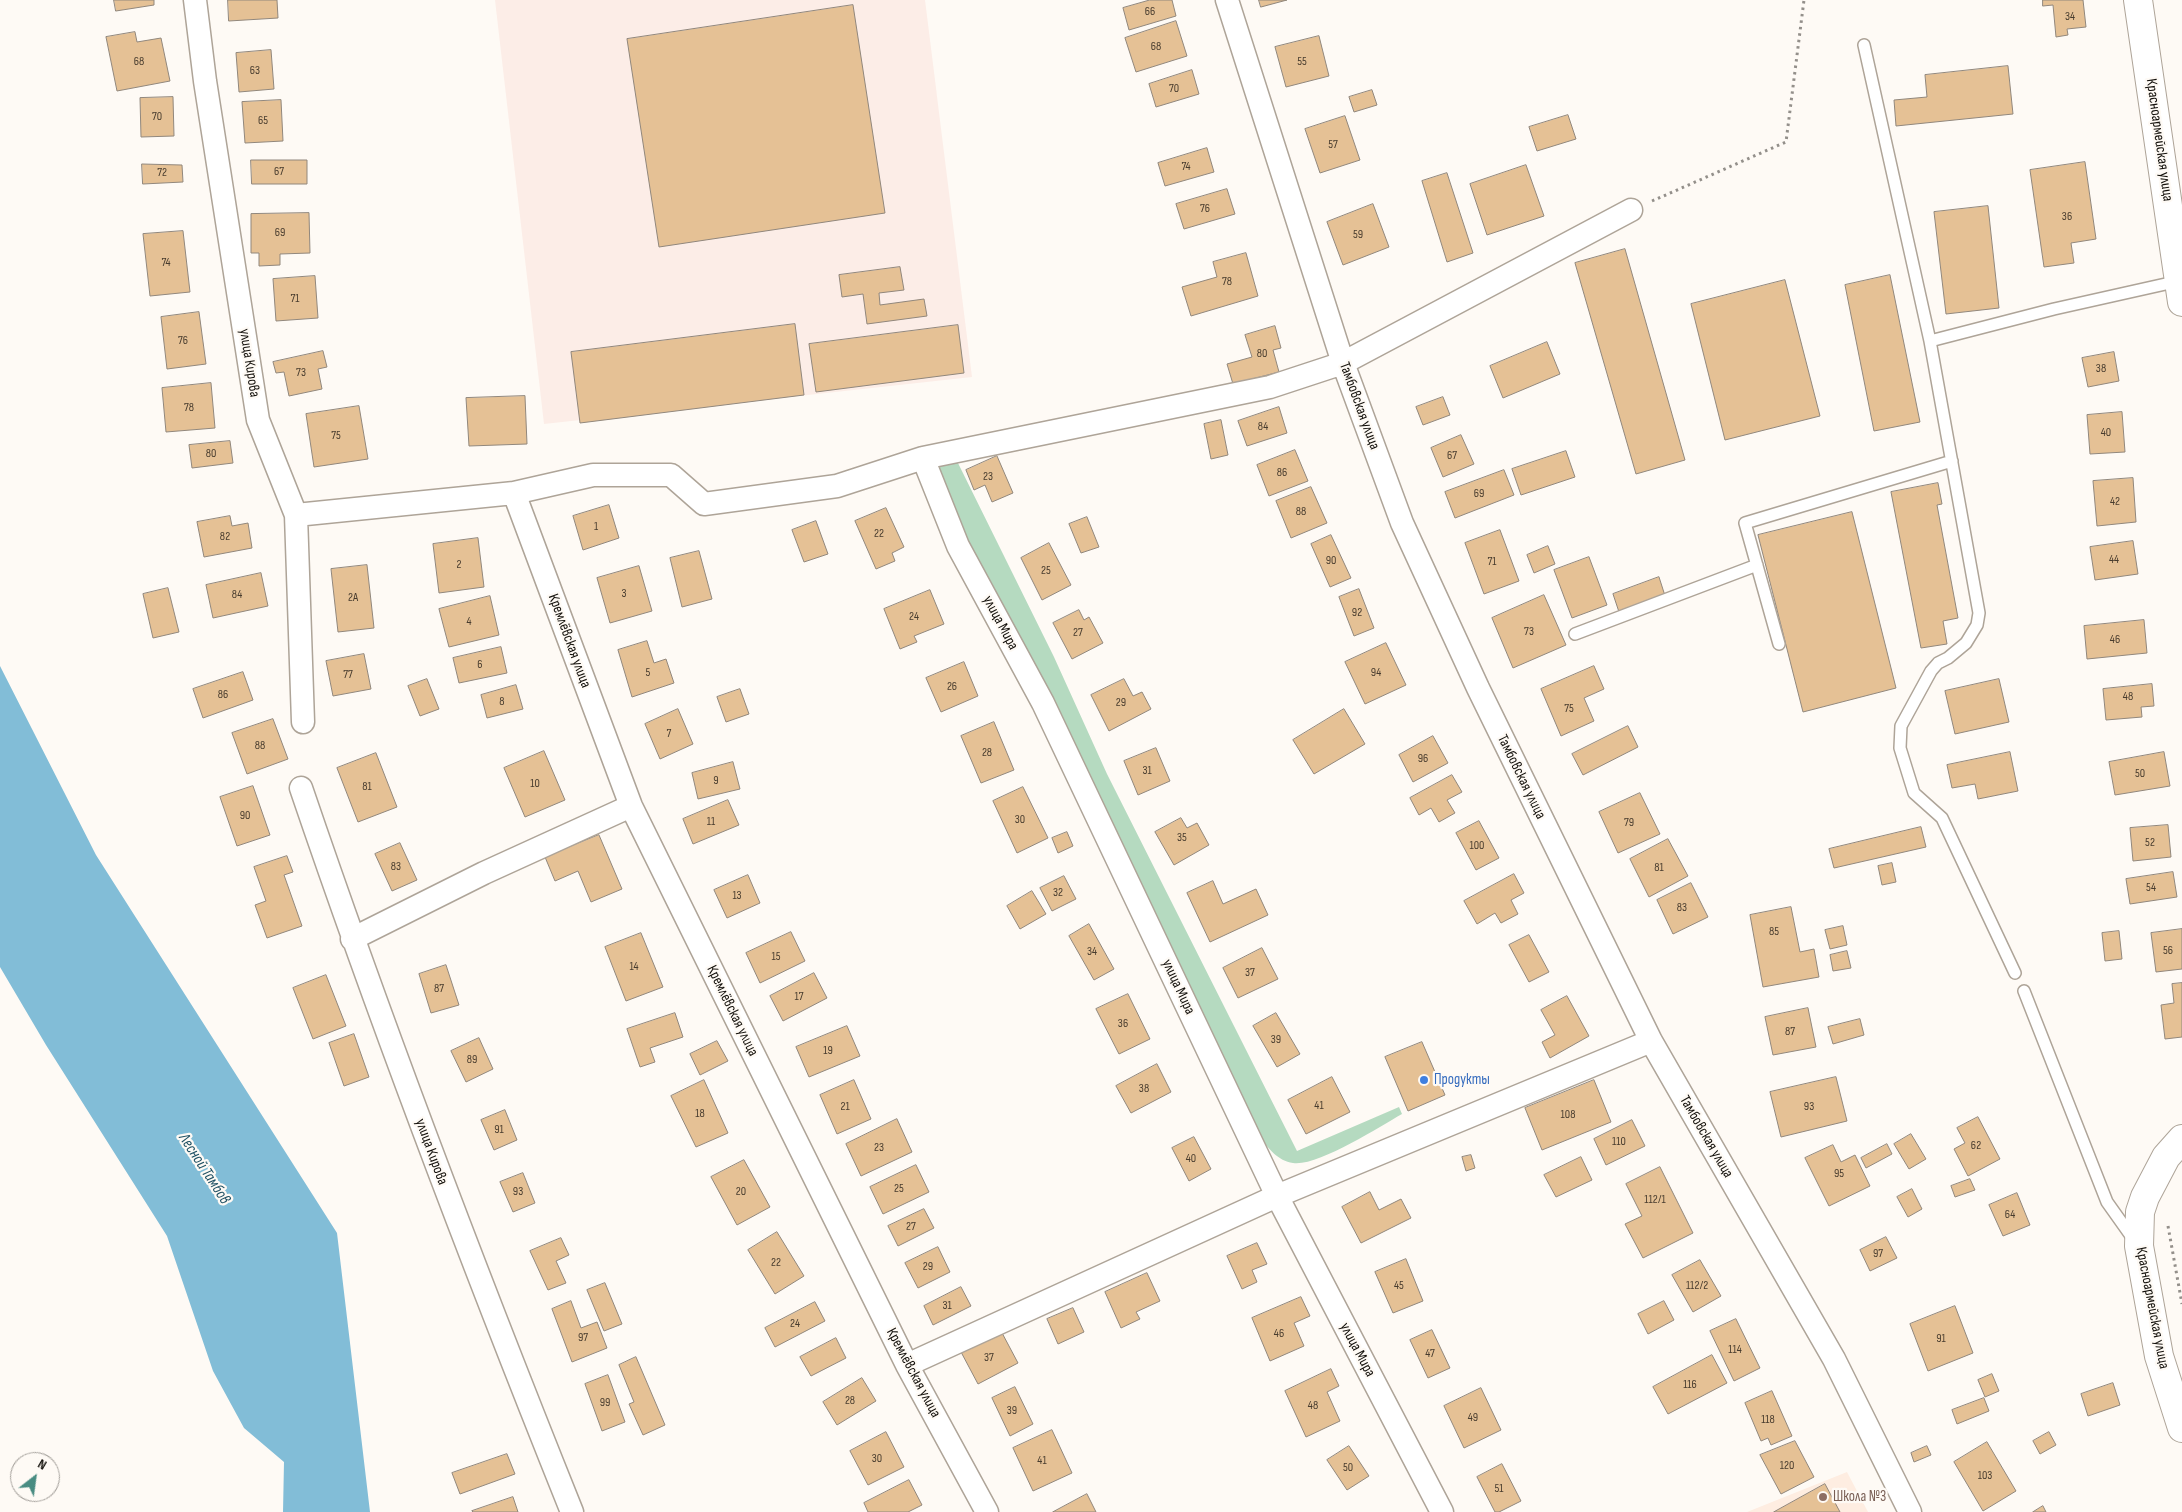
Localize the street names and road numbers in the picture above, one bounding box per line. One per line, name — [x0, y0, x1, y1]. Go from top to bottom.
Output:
street label: Красноармейская улица — [2141, 78, 2177, 202]
street label: улица Кирова — [235, 327, 263, 399]
street label: Тамбовская улица — [1335, 360, 1383, 452]
street label: Кремлёвская улица — [544, 592, 594, 690]
street label: улица Мира — [978, 593, 1022, 653]
street label: Тамбовская улица — [1493, 732, 1549, 822]
street label: улица Мира — [1157, 957, 1199, 1017]
street label: Кремлёвская улица — [702, 963, 762, 1059]
street label: Тамбовская улица — [1675, 1093, 1737, 1181]
street label: улица Кирова — [411, 1116, 451, 1188]
street label: Красноармейская улица — [2131, 1246, 2173, 1370]
street label: улица Мира — [1335, 1320, 1379, 1380]
street label: Кремлёвская улица — [882, 1325, 944, 1421]

